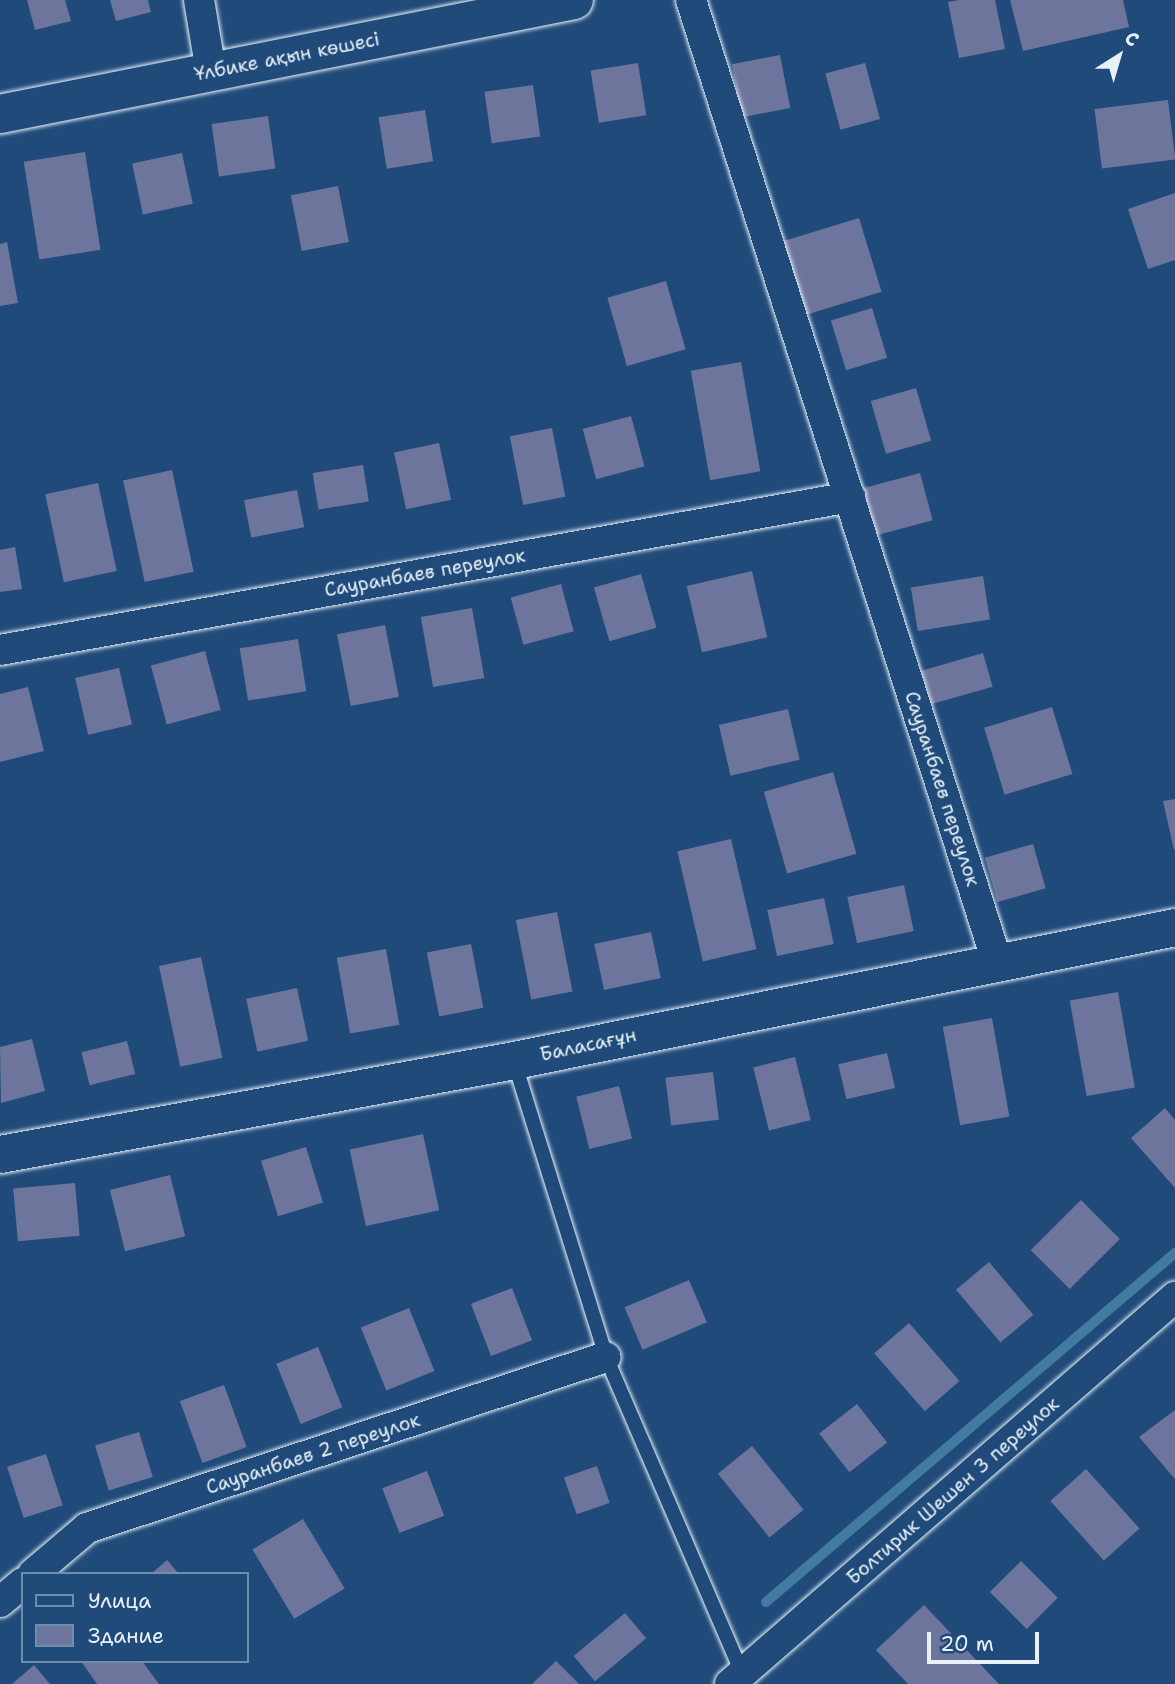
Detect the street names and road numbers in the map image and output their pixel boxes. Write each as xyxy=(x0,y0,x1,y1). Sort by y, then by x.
street label: Ұлбике ақын көшесі xyxy=(193,28,381,86)
street label: Сауранбаев переулок xyxy=(323,544,527,602)
street label: Сауранбаев переулок xyxy=(900,689,984,889)
street label: Баласағұн xyxy=(538,1024,638,1066)
street label: Болтирик Шешен 3 переулок xyxy=(842,1393,1064,1589)
street label: Сауранбаев 2 переулок xyxy=(203,1409,423,1499)

